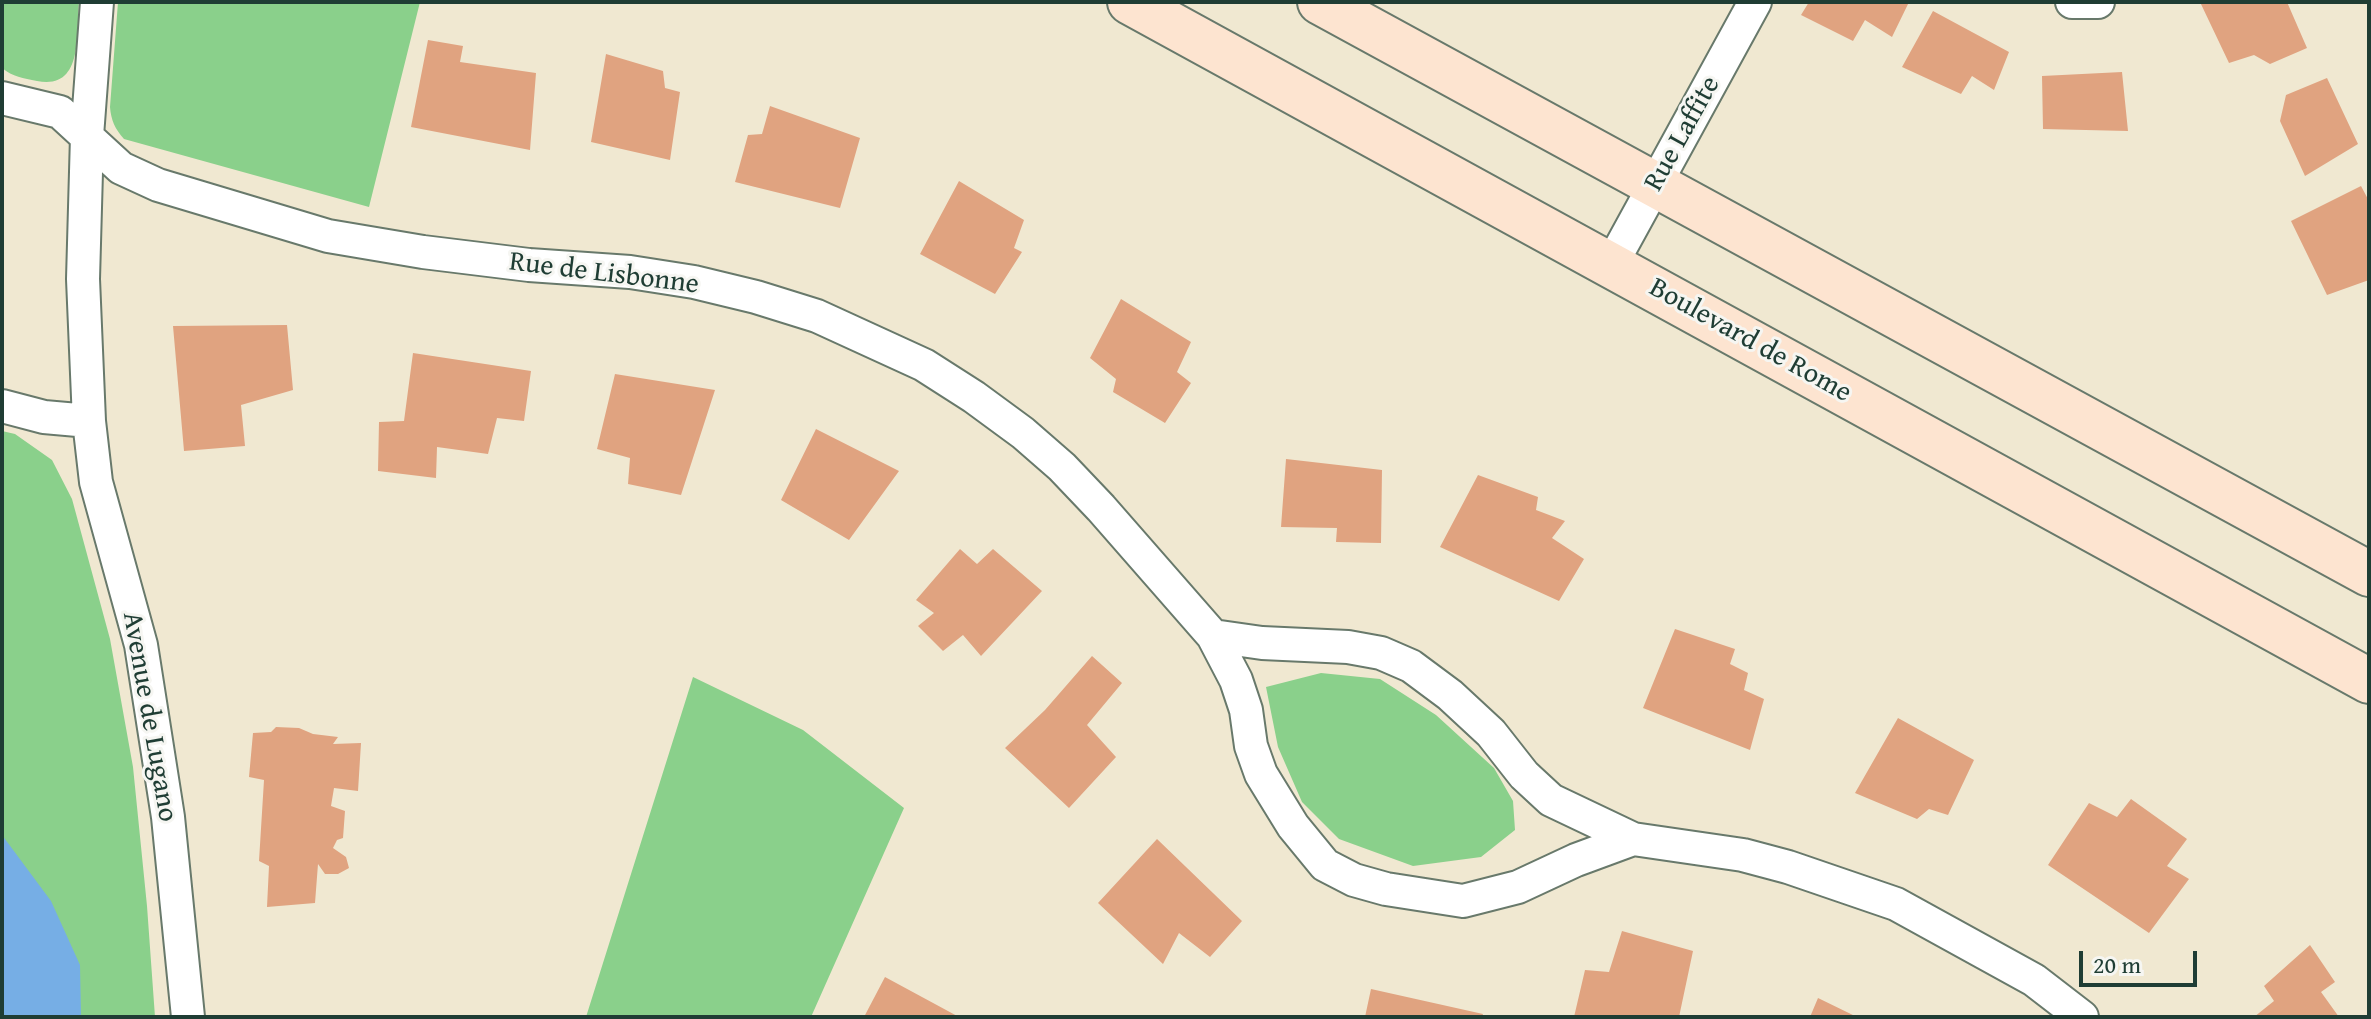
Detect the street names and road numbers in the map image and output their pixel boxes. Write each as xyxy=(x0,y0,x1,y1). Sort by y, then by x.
street label: Rue Laffite xyxy=(1638,71,1728,197)
street label: Rue de Lisbonne xyxy=(507,246,701,302)
street label: Boulevard de Rome xyxy=(1643,272,1857,410)
street label: Avenue de Lugano xyxy=(114,609,184,825)

